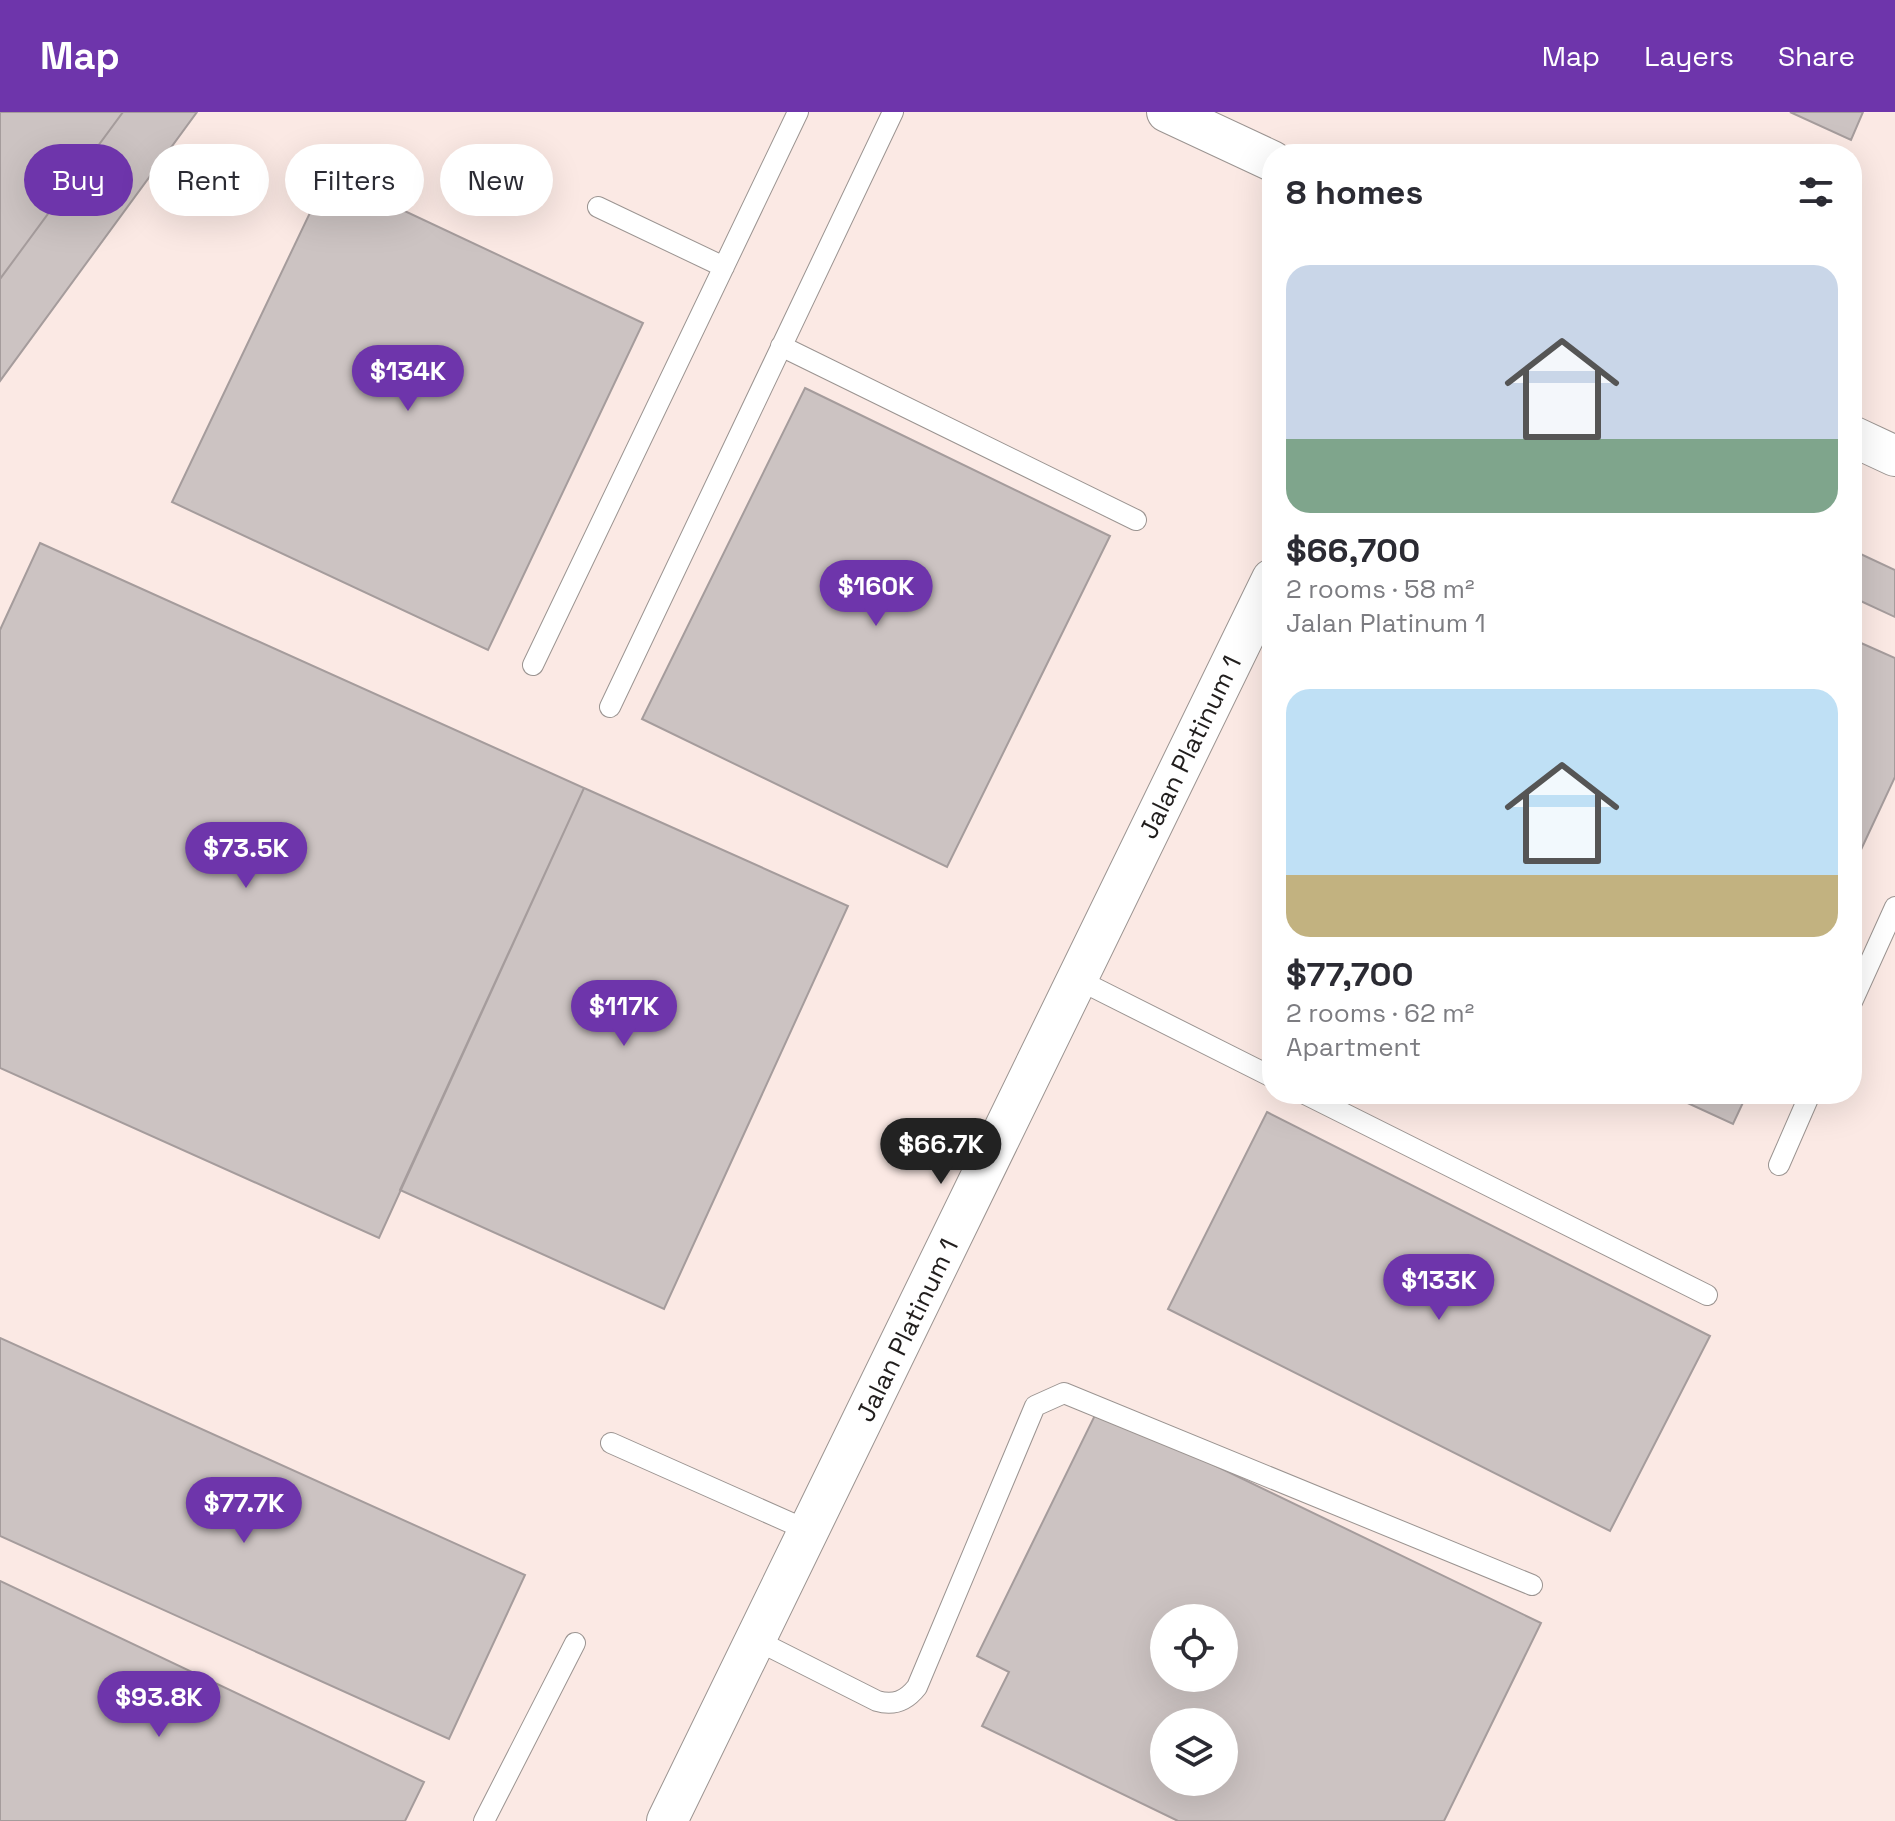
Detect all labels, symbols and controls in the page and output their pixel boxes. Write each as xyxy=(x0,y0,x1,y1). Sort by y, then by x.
text: Map xyxy=(40,32,120,80)
text: Map xyxy=(1542,38,1600,74)
text: Layers xyxy=(1644,38,1734,74)
text: Share xyxy=(1778,38,1855,74)
chip: Buy xyxy=(24,144,133,216)
chip: Rent xyxy=(149,144,269,216)
chip: Filters xyxy=(285,144,424,216)
chip: New xyxy=(440,144,553,216)
icon: filters xyxy=(1794,170,1838,214)
text: 8 homes xyxy=(1286,171,1423,214)
icon: home xyxy=(1490,317,1634,461)
pin: $134K xyxy=(352,345,464,413)
text: $134K xyxy=(370,354,446,388)
text: $66,700 xyxy=(1286,529,1420,572)
pin: $160K xyxy=(820,560,932,628)
text: $160K xyxy=(838,569,914,603)
text: 2 rooms · 58 m² xyxy=(1286,572,1474,606)
text: Jalan Platinum 1 xyxy=(1286,606,1486,640)
street label: Jalan Platinum 1 xyxy=(1131,650,1249,844)
icon: home xyxy=(1490,741,1634,885)
pin: $73.5K xyxy=(181,822,311,890)
text: $73.5K xyxy=(203,831,289,865)
text: $77,700 xyxy=(1286,953,1414,996)
pin: $117K xyxy=(568,980,680,1048)
text: $117K xyxy=(589,989,659,1023)
text: 2 rooms · 62 m² xyxy=(1286,996,1474,1030)
text: Apartment xyxy=(1286,1030,1421,1064)
pin: $66.7K xyxy=(876,1118,1006,1186)
text: $66.7K xyxy=(898,1127,984,1161)
street label: Jalan Platinum 1 xyxy=(848,1233,966,1427)
pin: $133K xyxy=(1383,1254,1495,1322)
text: $133K xyxy=(1401,1263,1477,1297)
pin: $77.7K xyxy=(179,1477,309,1545)
text: $77.7K xyxy=(204,1486,284,1520)
map controls xyxy=(1150,1604,1238,1796)
button: locate xyxy=(1150,1604,1238,1692)
pin: $93.8K xyxy=(94,1671,224,1739)
text: $93.8K xyxy=(115,1680,203,1714)
button: layers xyxy=(1150,1708,1238,1796)

